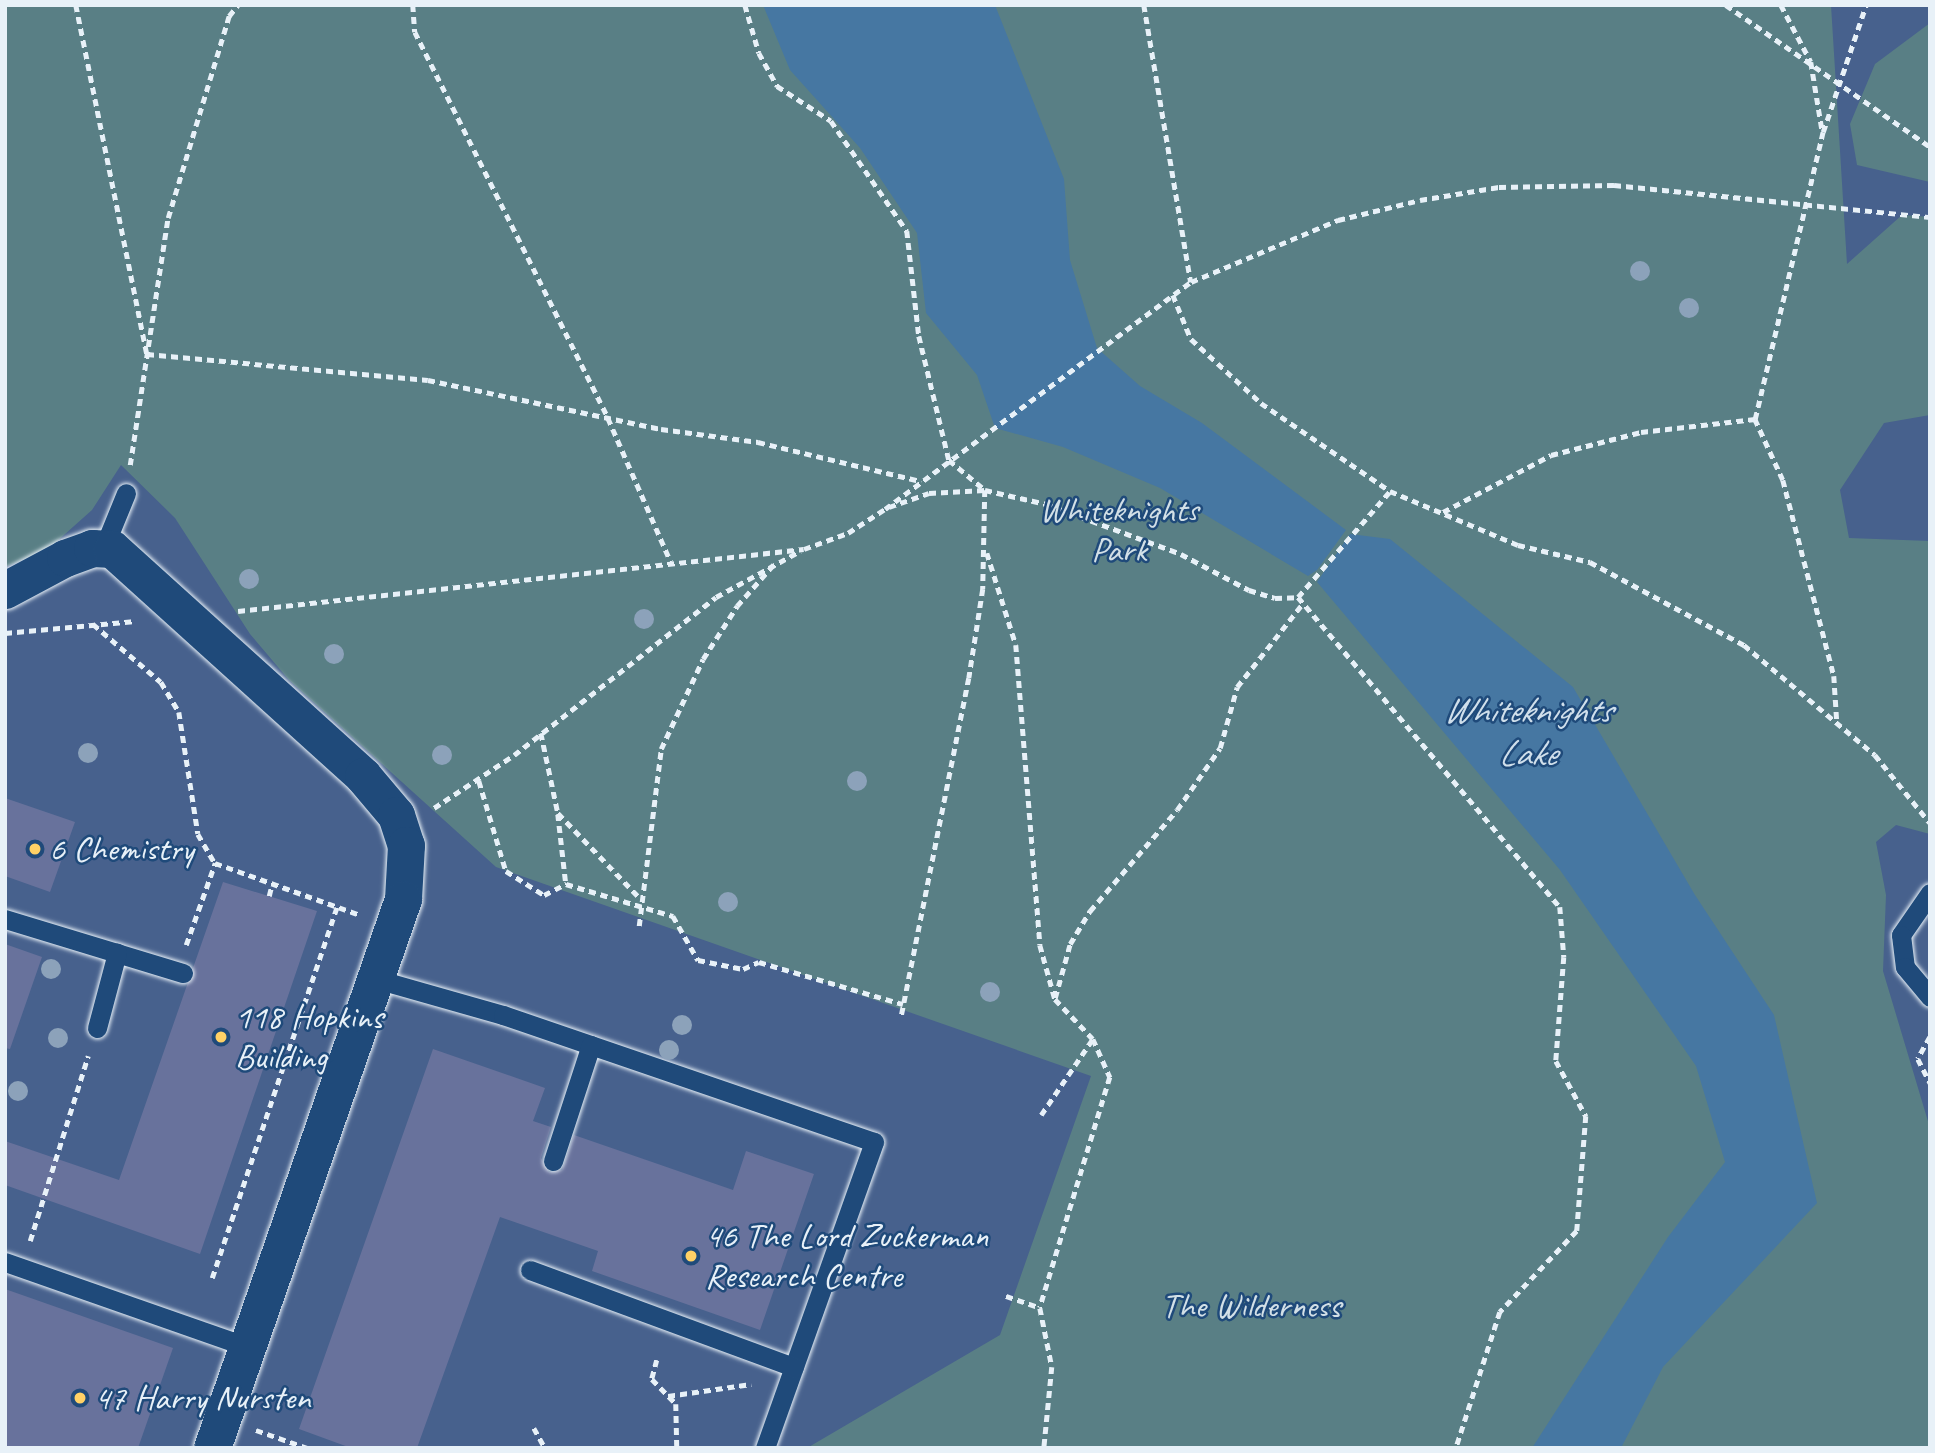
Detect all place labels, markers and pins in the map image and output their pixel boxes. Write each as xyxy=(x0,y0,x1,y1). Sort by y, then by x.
place label: 6 Chemistry xyxy=(49,828,193,870)
marker: 6 Chemistry xyxy=(27,841,43,857)
place label: 118 Hopkins Building xyxy=(235,996,383,1078)
marker: 118 Hopkins Building xyxy=(213,1029,229,1045)
place label: 46 The Lord Zuckerman Research Centre xyxy=(705,1215,989,1297)
marker: 46 The Lord Zuckerman Research Centre xyxy=(683,1248,699,1264)
place label: 47 Harry Nursten xyxy=(94,1377,312,1419)
marker: 47 Harry Nursten xyxy=(72,1390,88,1406)

